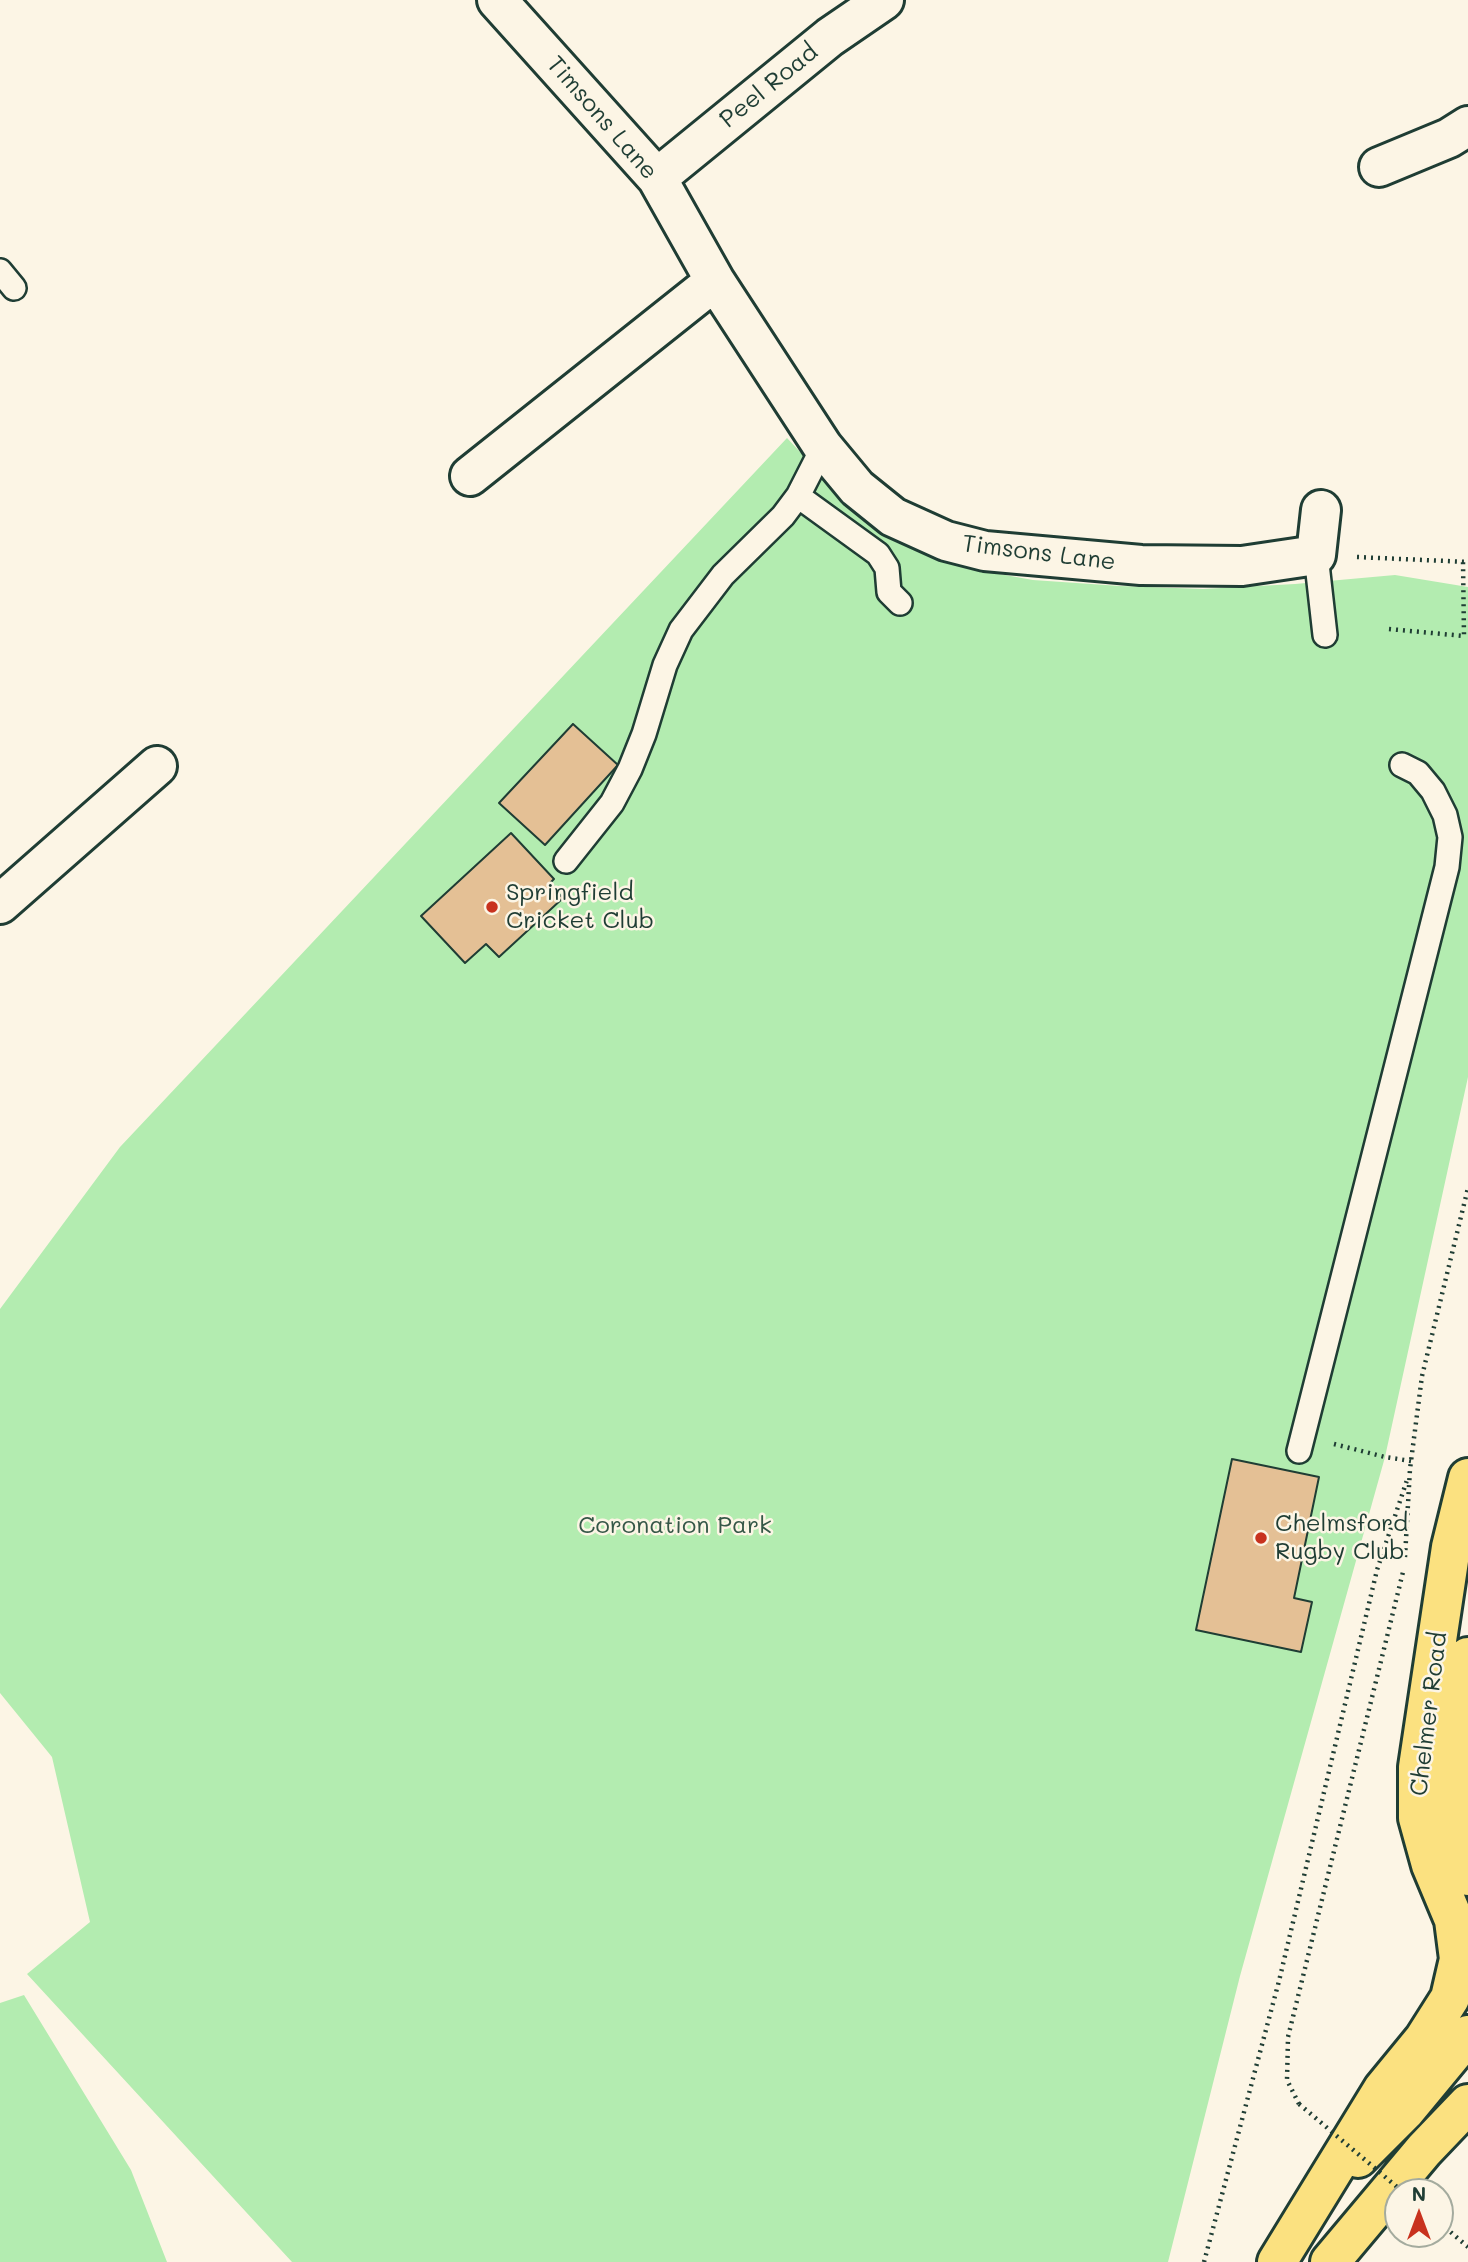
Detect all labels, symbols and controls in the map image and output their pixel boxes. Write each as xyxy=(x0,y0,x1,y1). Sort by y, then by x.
street label: Peel Road xyxy=(714,38,824,134)
street label: Timsons Lane xyxy=(541,50,663,186)
street label: Timsons Lane xyxy=(961,529,1117,577)
place label: Springfield Cricket Club xyxy=(506,879,654,935)
marker: Springfield Cricket Club xyxy=(484,899,500,915)
place label: Chelmsford Rugby Club xyxy=(1275,1510,1408,1566)
park label: Coronation Park xyxy=(578,1512,772,1540)
marker: Chelmsford Rugby Club xyxy=(1253,1530,1269,1546)
street label: Chelmer Road xyxy=(1405,1630,1453,1798)
north arrow xyxy=(1384,2178,1454,2248)
text: N xyxy=(1412,2181,1426,2206)

